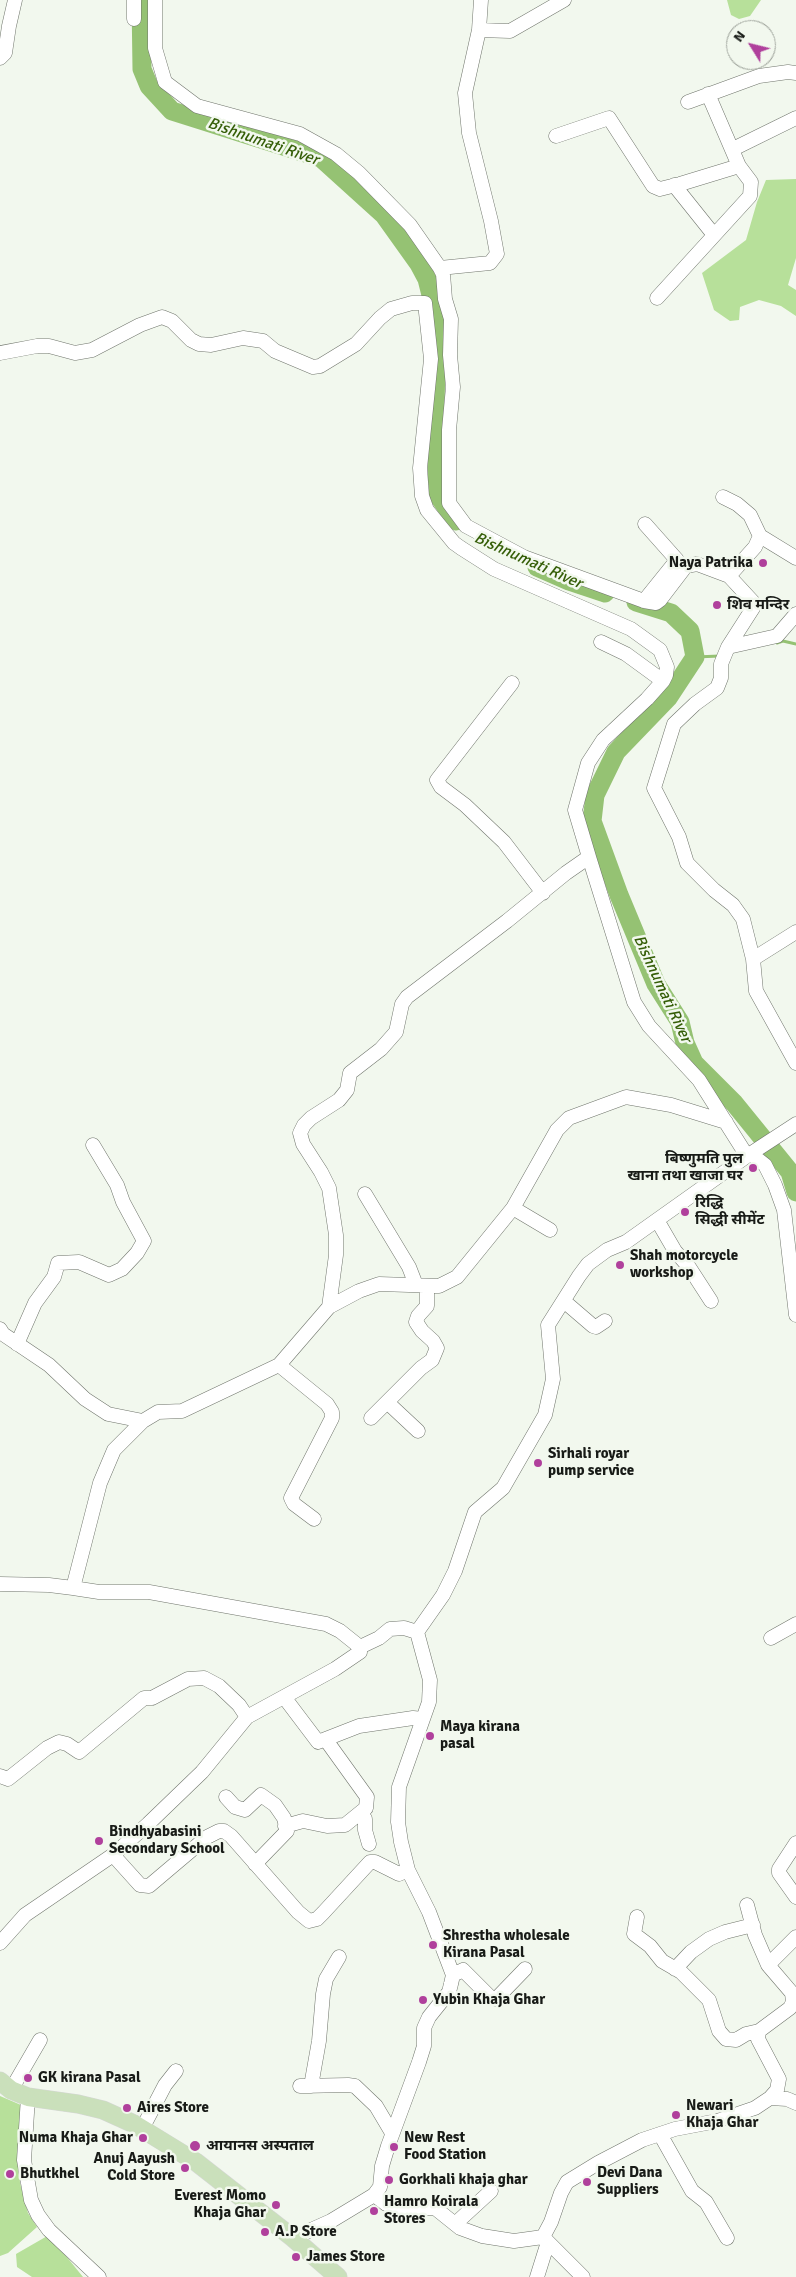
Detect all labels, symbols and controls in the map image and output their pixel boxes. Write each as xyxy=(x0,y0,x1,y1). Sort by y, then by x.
north arrow xyxy=(726,20,776,70)
text: N xyxy=(730,28,749,45)
water label: Bishnumati River xyxy=(205,114,321,170)
water label: Bishnumati River xyxy=(471,529,585,593)
place label: Naya Patrika xyxy=(669,554,753,572)
marker: Naya Patrika xyxy=(757,557,769,569)
place label: शिव मन्दिर xyxy=(727,596,789,614)
marker: शिव मन्दिर xyxy=(711,599,723,611)
water label: Bishnumati River xyxy=(629,932,695,1046)
place label: बिष्णुमति पुल खाना तथा खाजा घर xyxy=(627,1150,743,1185)
marker: बिष्णुमति पुल खाना तथा खाजा घर xyxy=(747,1162,759,1174)
place label: रिद्धि सिद्धी सीमेंट xyxy=(695,1194,764,1229)
marker: रिद्धि सिद्धी सीमेंट xyxy=(679,1206,691,1218)
place label: Shah motorcycle workshop xyxy=(630,1247,738,1282)
marker: Shah motorcycle workshop xyxy=(614,1259,626,1271)
place label: Sirhali royar pump service xyxy=(548,1445,634,1480)
marker: Sirhali royar pump service xyxy=(532,1457,544,1469)
place label: Maya kirana pasal xyxy=(440,1718,520,1753)
marker: Maya kirana pasal xyxy=(424,1730,436,1742)
place label: Bindhyabasini Secondary School xyxy=(109,1823,225,1858)
marker: Bindhyabasini Secondary School xyxy=(93,1835,105,1847)
place label: Shrestha wholesale Kirana Pasal xyxy=(443,1927,570,1962)
marker: Shrestha wholesale Kirana Pasal xyxy=(427,1939,439,1951)
place label: Yubin Khaja Ghar xyxy=(433,1991,545,2009)
marker: Yubin Khaja Ghar xyxy=(417,1994,429,2006)
place label: GK kirana Pasal xyxy=(38,2069,141,2087)
marker: GK kirana Pasal xyxy=(22,2072,34,2084)
place label: Newari Khaja Ghar xyxy=(686,2097,758,2132)
place label: Aires Store xyxy=(137,2099,209,2117)
marker: Aires Store xyxy=(121,2102,133,2114)
marker: Newari Khaja Ghar xyxy=(670,2109,682,2121)
place label: Numa Khaja Ghar xyxy=(19,2129,133,2147)
place label: New Rest Food Station xyxy=(404,2129,486,2164)
marker: Numa Khaja Ghar xyxy=(137,2132,149,2144)
place label: आयानस अस्पताल xyxy=(206,2137,314,2155)
marker: आयानस अस्पताल xyxy=(188,2139,202,2153)
marker: New Rest Food Station xyxy=(388,2141,400,2153)
place label: Anuj Aayush Cold Store xyxy=(94,2150,175,2185)
marker: Anuj Aayush Cold Store xyxy=(179,2162,191,2174)
place label: Devi Dana Suppliers xyxy=(597,2164,662,2199)
place label: Bhutkhel xyxy=(20,2165,79,2183)
marker: Bhutkhel xyxy=(4,2168,16,2180)
place label: Gorkhali khaja ghar xyxy=(399,2171,528,2189)
marker: Gorkhali khaja ghar xyxy=(383,2174,395,2186)
marker: Devi Dana Suppliers xyxy=(581,2176,593,2188)
place label: Everest Momo Khaja Ghar xyxy=(174,2187,266,2222)
place label: Hamro Koirala Stores xyxy=(384,2193,478,2228)
marker: Everest Momo Khaja Ghar xyxy=(270,2199,282,2211)
marker: Hamro Koirala Stores xyxy=(368,2205,380,2217)
place label: A.P Store xyxy=(275,2223,337,2241)
marker: A.P Store xyxy=(259,2226,271,2238)
place label: James Store xyxy=(306,2248,385,2266)
marker: James Store xyxy=(290,2251,302,2263)

